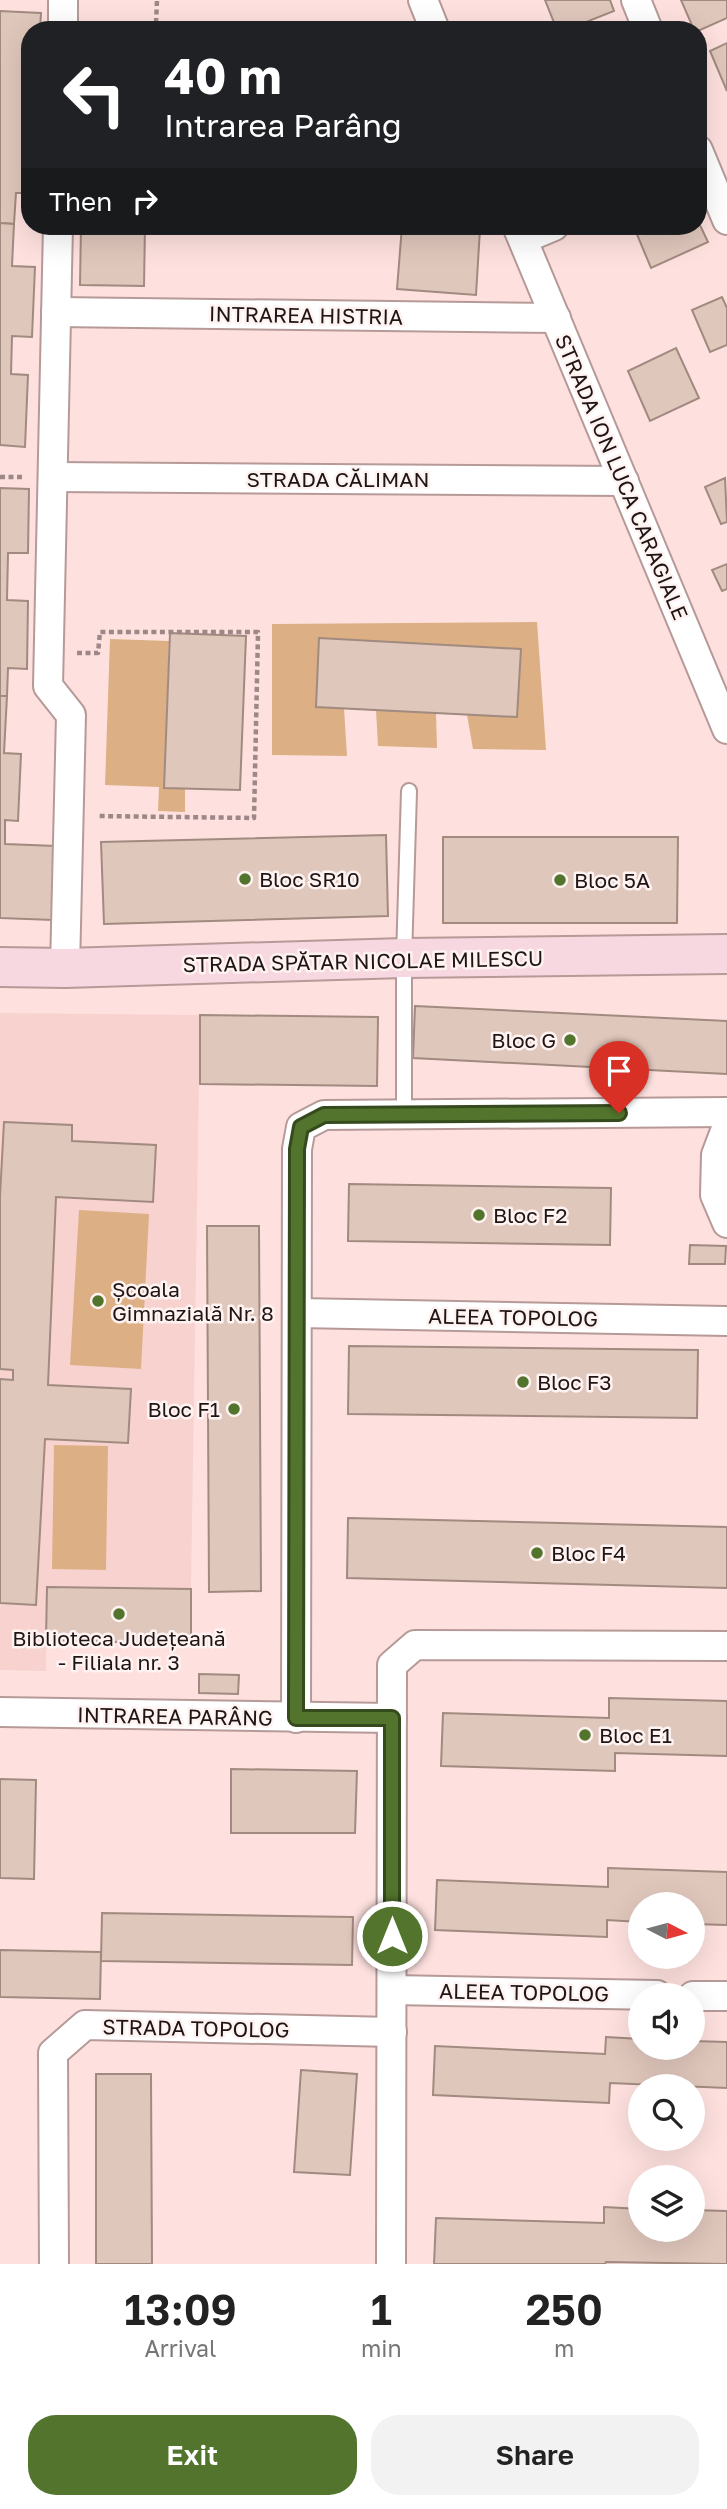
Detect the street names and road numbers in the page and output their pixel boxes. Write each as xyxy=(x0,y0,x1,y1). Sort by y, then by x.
street label: INTRAREA HISTRIA xyxy=(209,300,403,330)
street label: STRADA ION LUCA CARAGIALE xyxy=(550,330,694,624)
street label: STRADA CĂLIMAN xyxy=(247,466,429,492)
street label: STRADA SPĂTAR NICOLAE MILESCU xyxy=(182,945,544,977)
street label: ALEEA TOPOLOG xyxy=(428,1303,598,1331)
street label: INTRAREA PARÂNG xyxy=(77,1701,273,1731)
street label: ALEEA TOPOLOG xyxy=(439,1978,609,2006)
street label: STRADA TOPOLOG xyxy=(102,2013,290,2043)

